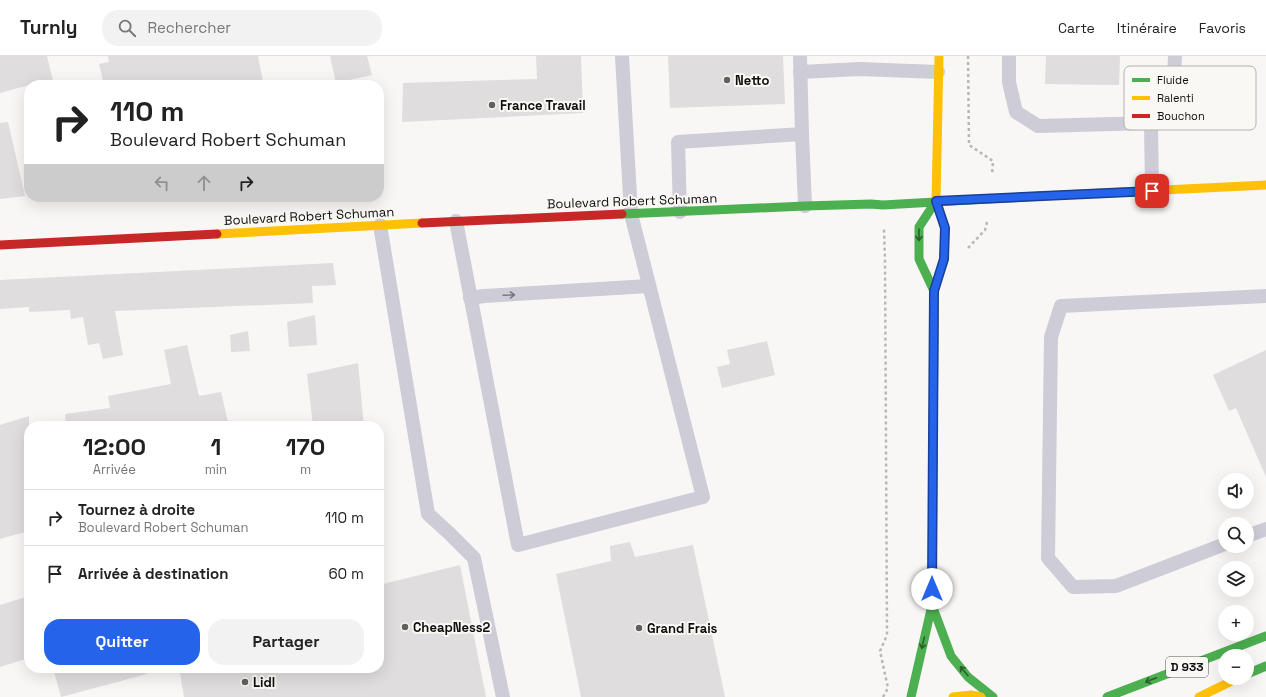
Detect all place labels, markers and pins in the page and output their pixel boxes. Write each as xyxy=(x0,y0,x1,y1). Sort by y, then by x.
place label: Netto xyxy=(735,72,769,89)
marker: Netto xyxy=(722,75,732,85)
place label: France Travail xyxy=(500,97,586,114)
marker: France Travail xyxy=(487,100,497,110)
pin xyxy=(1135,174,1169,208)
place label: CheapNess2 xyxy=(413,619,491,636)
place label: Grand Frais xyxy=(647,620,718,637)
marker: CheapNess2 xyxy=(400,622,410,632)
marker: Grand Frais xyxy=(634,623,644,633)
place label: Lidl xyxy=(253,674,275,691)
marker: Lidl xyxy=(240,677,250,687)

